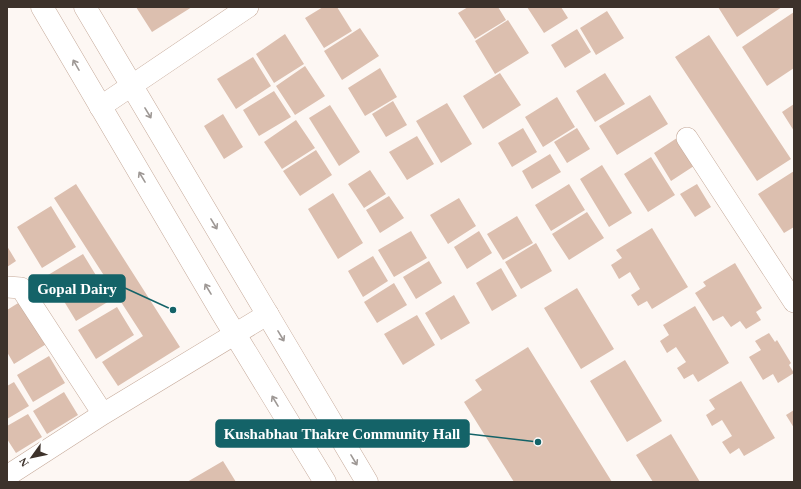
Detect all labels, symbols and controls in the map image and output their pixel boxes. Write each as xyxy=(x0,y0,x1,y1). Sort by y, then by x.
one-way arrow xyxy=(72,60,80,72)
one-way arrow xyxy=(144,107,152,119)
one-way arrow xyxy=(138,172,146,184)
one-way arrow xyxy=(211,218,219,230)
callout: Gopal Dairy xyxy=(29,275,125,302)
text: Gopal Dairy xyxy=(37,281,117,297)
one-way arrow xyxy=(204,283,212,295)
one-way arrow xyxy=(277,330,285,342)
one-way arrow xyxy=(271,395,279,407)
callout: Kushabhau Thakre Community Hall xyxy=(216,420,469,447)
text: Kushabhau Thakre Community Hall xyxy=(224,426,460,442)
north arrow xyxy=(12,437,52,477)
one-way arrow xyxy=(351,454,359,466)
text: N xyxy=(16,456,31,469)

